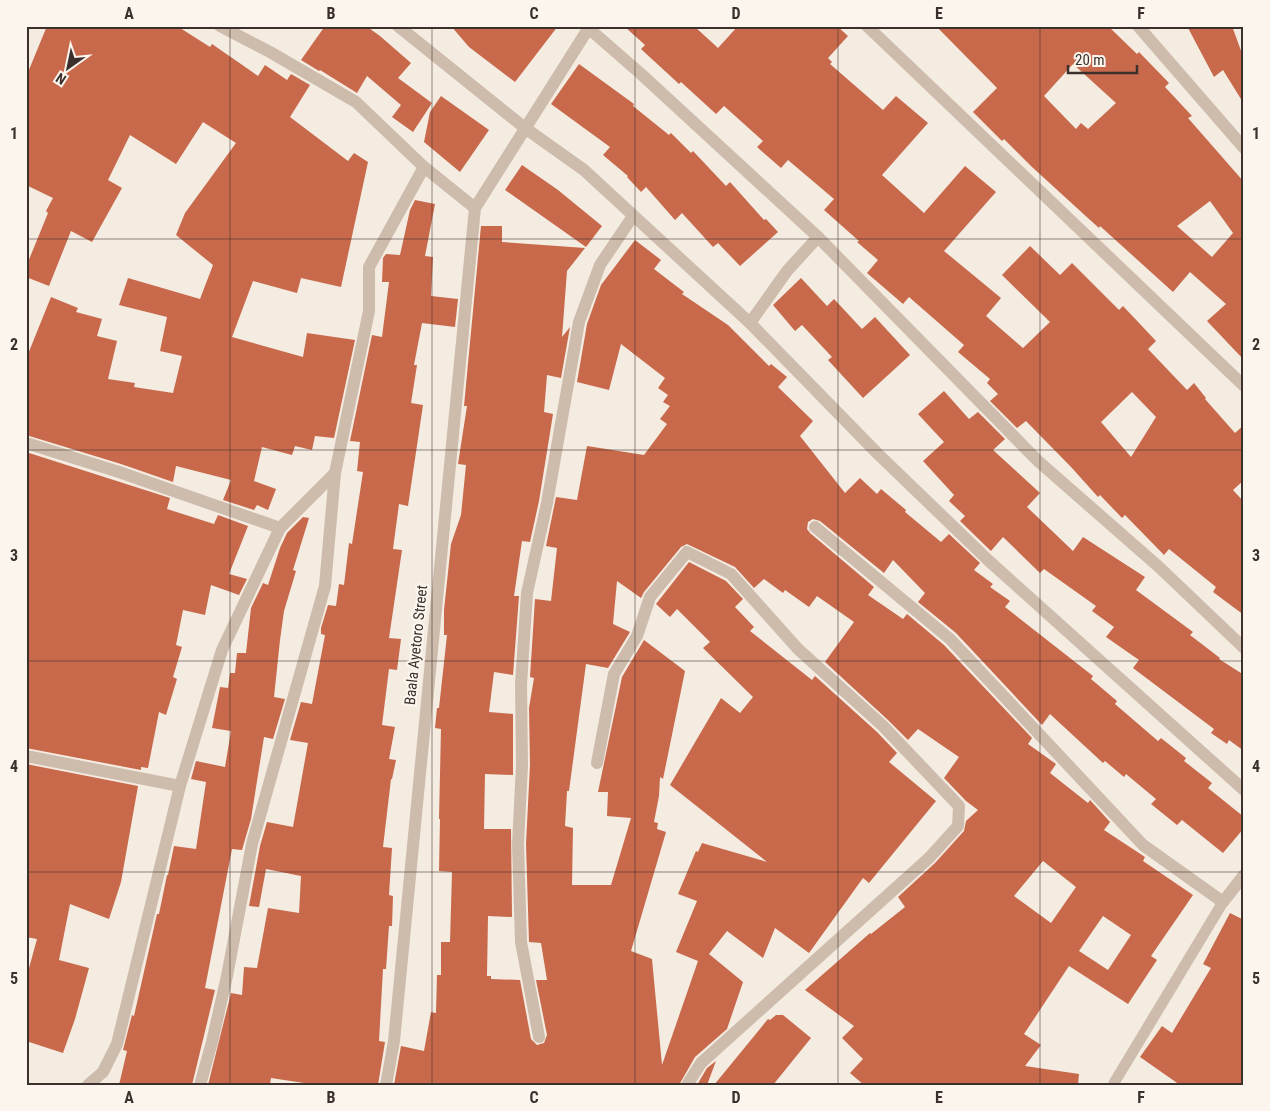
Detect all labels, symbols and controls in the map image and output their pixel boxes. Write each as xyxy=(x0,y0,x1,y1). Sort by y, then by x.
text: A xyxy=(124,4,134,23)
text: B xyxy=(327,4,336,23)
text: C xyxy=(529,4,539,23)
text: D xyxy=(731,4,741,23)
text: E xyxy=(935,4,943,23)
text: F xyxy=(1137,4,1145,23)
north arrow xyxy=(42,42,92,92)
scale bar xyxy=(1068,42,1136,74)
text: 20 m xyxy=(1075,51,1105,69)
text: N xyxy=(53,70,69,88)
text: 1 xyxy=(10,124,18,143)
text: 1 xyxy=(1252,124,1260,143)
text: 2 xyxy=(10,335,18,354)
text: 2 xyxy=(1252,335,1260,354)
text: 3 xyxy=(10,546,18,565)
text: 3 xyxy=(1252,546,1260,565)
street label: Baala Ayetoro Street xyxy=(401,584,431,706)
text: 4 xyxy=(10,757,18,776)
text: 4 xyxy=(1252,757,1260,776)
text: 5 xyxy=(10,969,18,988)
text: 5 xyxy=(1252,969,1260,988)
text: A xyxy=(124,1088,134,1107)
text: B xyxy=(327,1088,336,1107)
text: C xyxy=(529,1088,539,1107)
text: D xyxy=(731,1088,741,1107)
text: E xyxy=(935,1088,943,1107)
text: F xyxy=(1137,1088,1145,1107)

